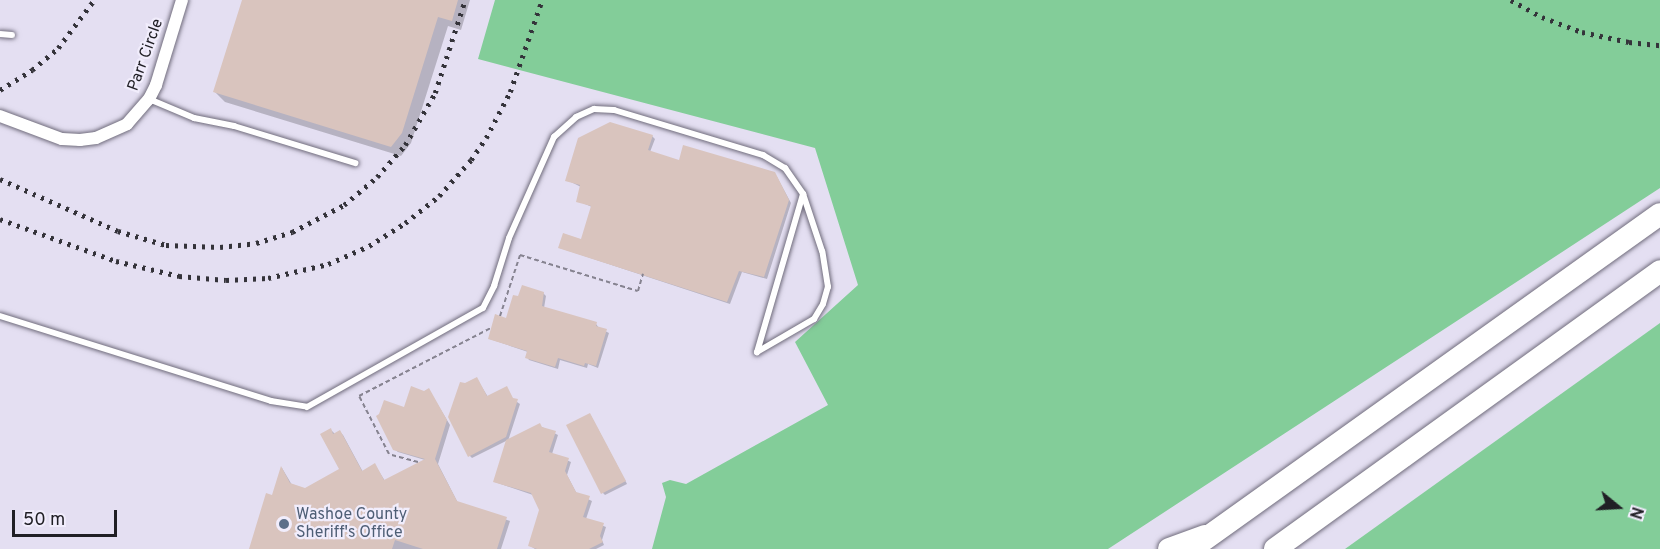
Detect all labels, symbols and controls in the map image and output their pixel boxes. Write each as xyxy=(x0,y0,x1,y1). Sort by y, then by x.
street label: Parr Circle xyxy=(124,16,168,94)
north arrow xyxy=(1588,477,1648,537)
scale bar xyxy=(15,498,120,536)
text: N xyxy=(1624,504,1646,521)
place label: Washoe County Sheriff's Office xyxy=(296,505,407,543)
text: 50 m xyxy=(23,509,65,532)
marker: Washoe County Sheriff's Office xyxy=(277,517,291,531)

